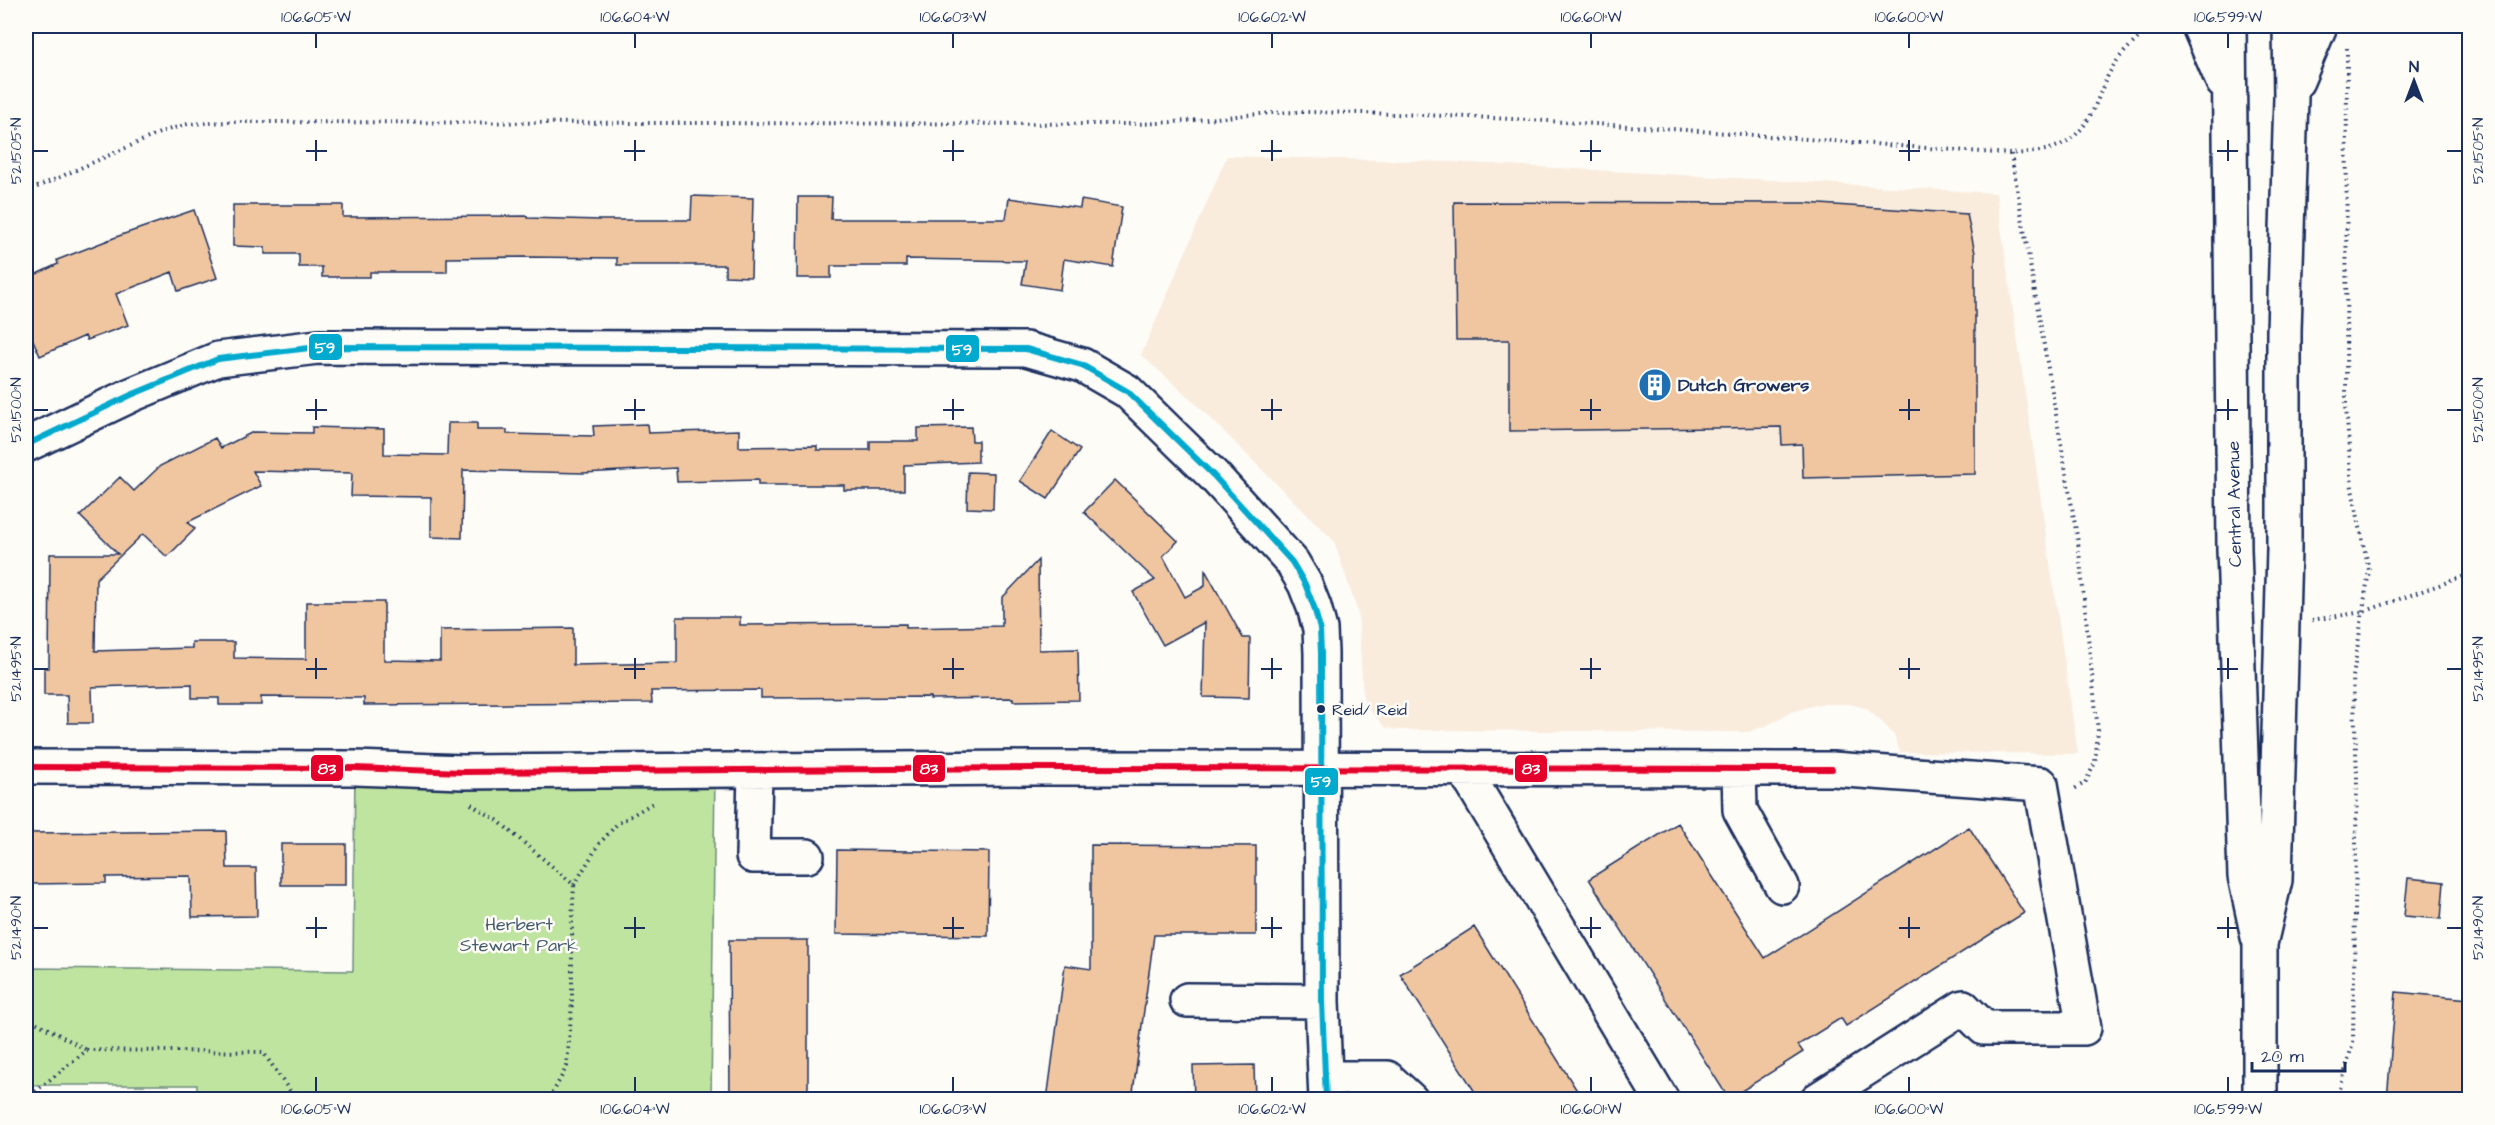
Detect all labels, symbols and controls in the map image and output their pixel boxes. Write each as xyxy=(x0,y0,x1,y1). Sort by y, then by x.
text: 106.605°W xyxy=(281,7,351,28)
text: 106.604°W xyxy=(600,7,670,28)
text: 106.603°W xyxy=(920,7,986,28)
text: 106.602°W xyxy=(1238,7,1306,28)
text: 106.601°W xyxy=(1560,7,1622,28)
text: 106.600°W xyxy=(1875,7,1943,28)
text: 106.599°W xyxy=(2194,7,2262,28)
north arrow xyxy=(2384,51,2444,111)
text: N xyxy=(2409,56,2419,78)
text: 52.1505°N xyxy=(6,118,27,184)
text: 52.1505°N xyxy=(2468,118,2489,184)
line badge: 59 xyxy=(308,333,343,361)
line badge: 59 xyxy=(945,334,980,363)
text: 59 xyxy=(315,337,335,359)
text: 59 xyxy=(952,339,972,361)
building icon: Dutch Growers xyxy=(1637,367,1673,403)
place label: Dutch Growers xyxy=(1678,373,1809,398)
text: 52.1500°N xyxy=(6,377,27,443)
text: 52.1500°N xyxy=(2468,377,2489,443)
street label: Central Avenue xyxy=(2221,440,2248,567)
text: 52.1495°N xyxy=(6,636,27,702)
text: 52.1495°N xyxy=(2468,636,2489,702)
place label: Reid/ Reid xyxy=(1332,699,1407,721)
marker: Reid/ Reid xyxy=(1315,703,1327,715)
line badge: 83 xyxy=(310,754,344,782)
line badge: 83 xyxy=(912,754,946,783)
line badge: 83 xyxy=(1514,754,1548,783)
text: 83 xyxy=(318,758,337,780)
text: 83 xyxy=(920,758,939,780)
text: 83 xyxy=(1522,758,1541,780)
line badge: 59 xyxy=(1304,767,1339,796)
text: 59 xyxy=(1311,771,1331,793)
text: 52.1490°N xyxy=(6,896,27,960)
text: 52.1490°N xyxy=(2468,896,2489,960)
park label: Herbert Stewart Park xyxy=(460,912,578,958)
scale bar xyxy=(2252,1035,2345,1073)
text: 20 m xyxy=(2261,1044,2304,1069)
text: 106.605°W xyxy=(281,1099,351,1120)
text: 106.604°W xyxy=(600,1099,670,1120)
text: 106.603°W xyxy=(920,1099,986,1120)
text: 106.602°W xyxy=(1238,1099,1306,1120)
text: 106.601°W xyxy=(1560,1099,1622,1120)
text: 106.600°W xyxy=(1875,1099,1943,1120)
text: 106.599°W xyxy=(2194,1099,2262,1120)

